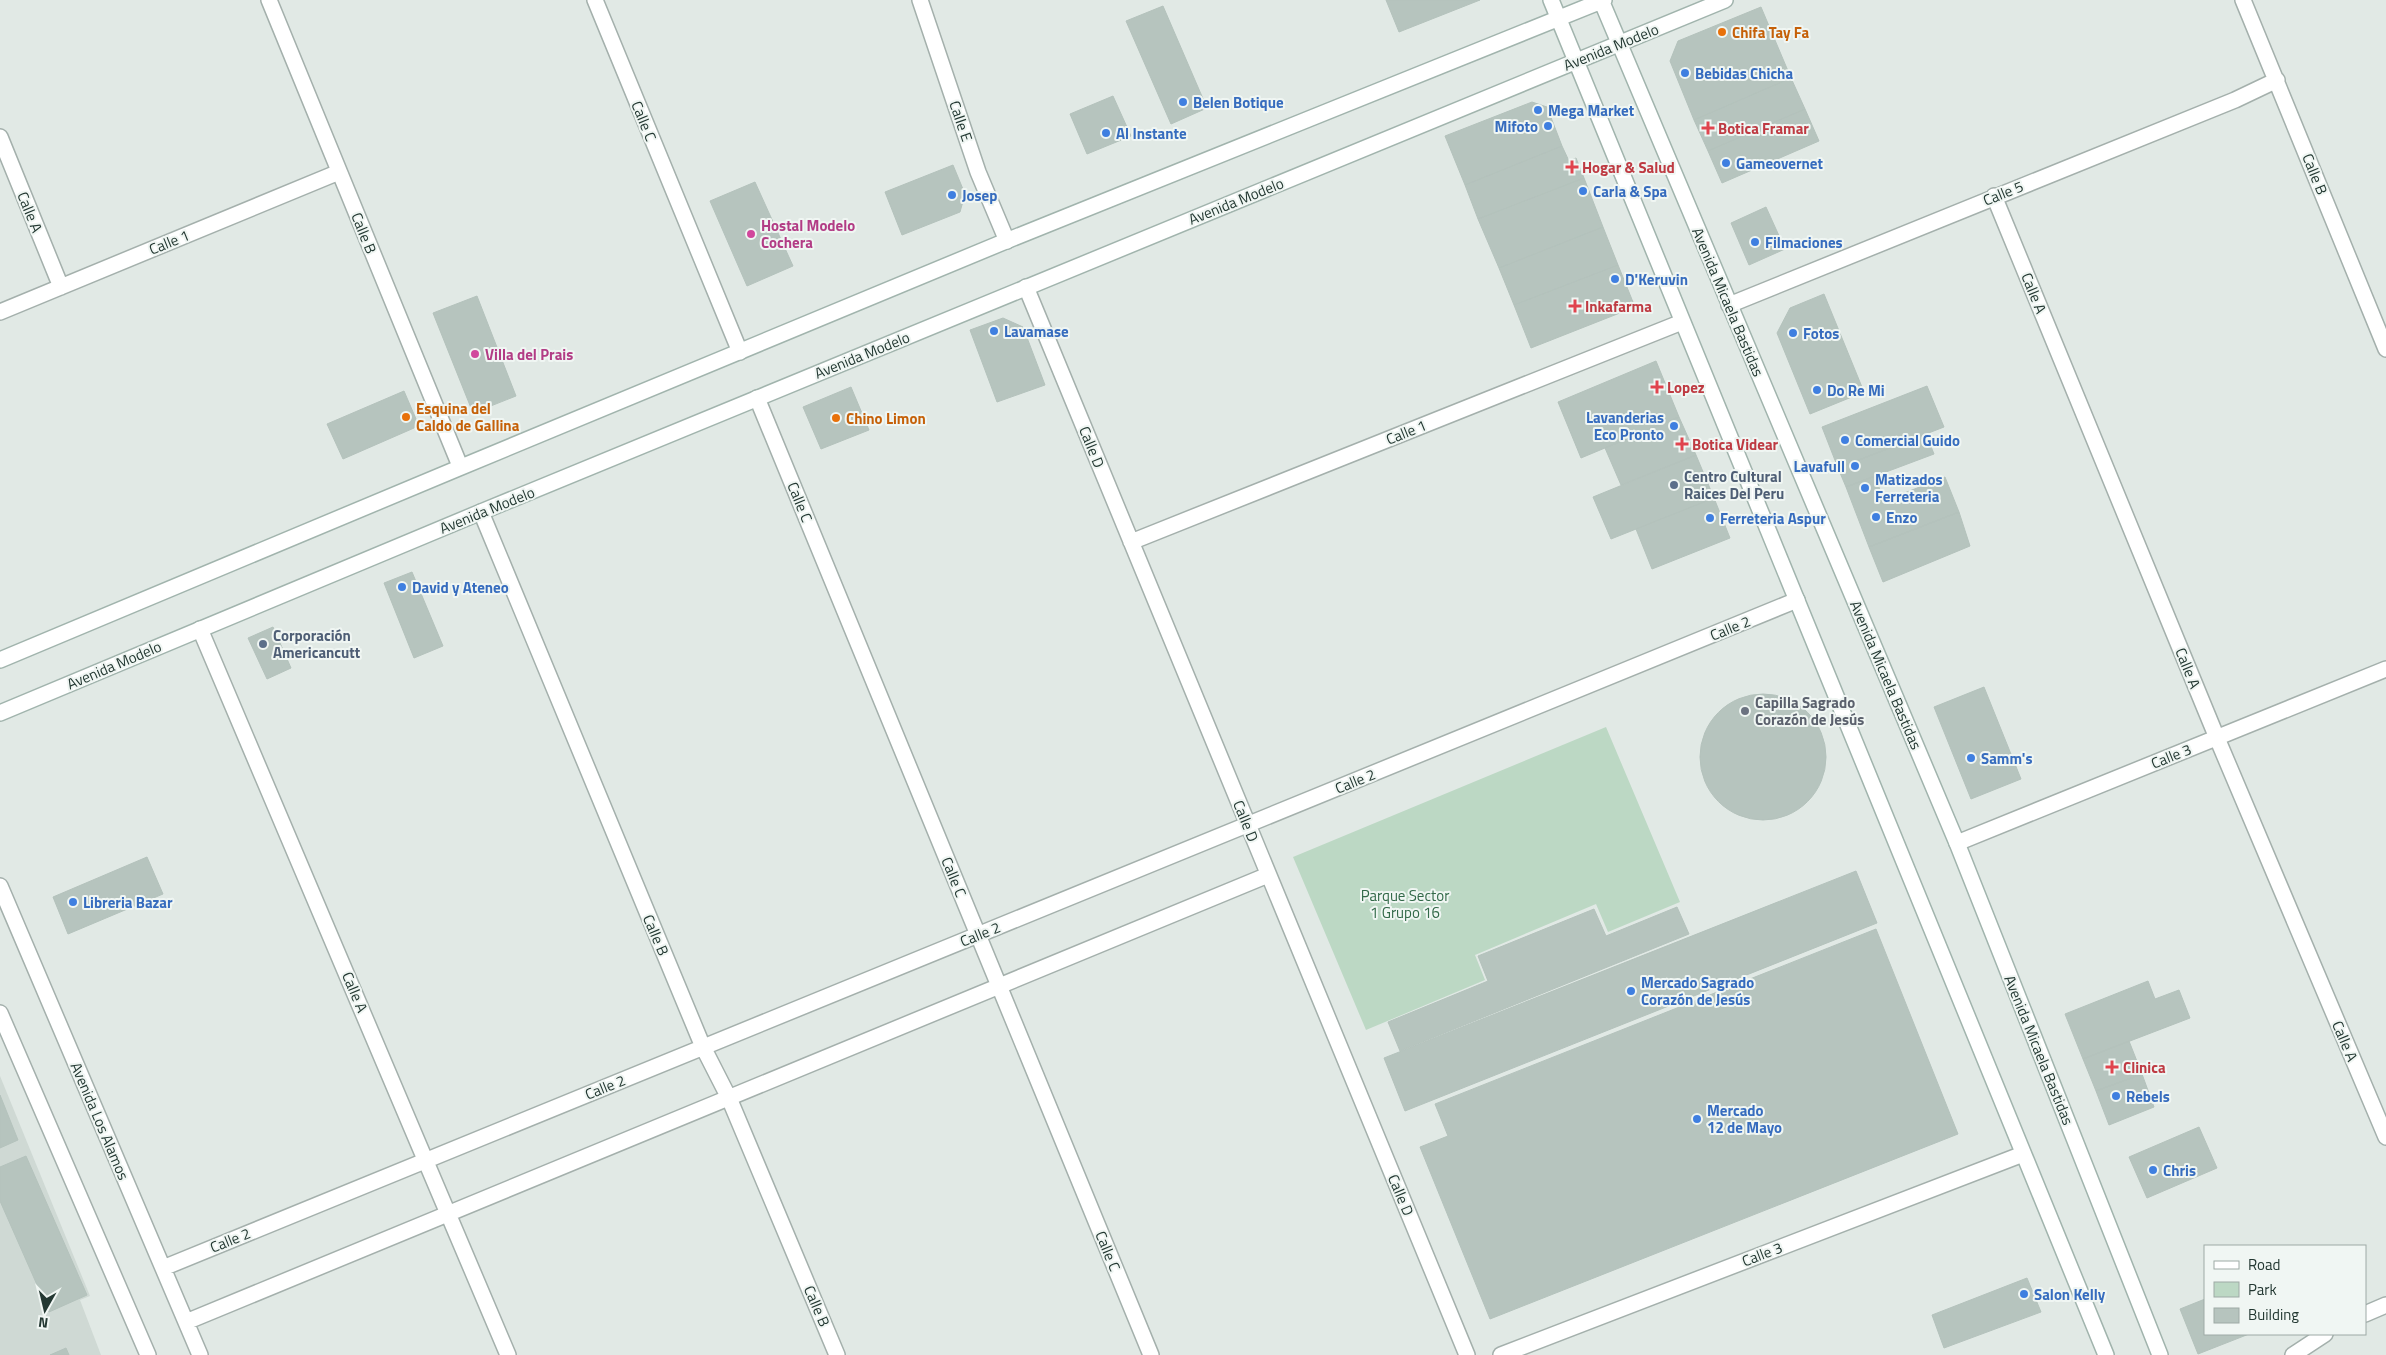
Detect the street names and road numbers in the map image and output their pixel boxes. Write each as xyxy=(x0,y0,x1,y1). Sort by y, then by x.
street label: Avenida Modelo xyxy=(1560,17,1662,77)
street label: Calle C xyxy=(626,97,662,145)
street label: Calle E xyxy=(943,98,979,144)
street label: Calle B xyxy=(2296,150,2334,198)
street label: Avenida Modelo xyxy=(1185,171,1287,231)
street label: Calle 5 xyxy=(1979,174,2027,212)
street label: Calle A xyxy=(11,188,49,236)
street label: Calle B xyxy=(345,209,383,257)
street label: Calle 1 xyxy=(145,223,193,261)
street label: Avenida Micaela Bastidas xyxy=(1686,224,1770,380)
street label: Calle A xyxy=(2015,269,2053,317)
street label: Avenida Modelo xyxy=(811,325,913,385)
street label: Calle 1 xyxy=(1382,413,1430,451)
street label: Calle D xyxy=(1073,423,1111,471)
street label: Calle C xyxy=(782,478,818,526)
street label: Avenida Modelo xyxy=(436,480,538,540)
street label: Avenida Micaela Bastidas xyxy=(1844,597,1928,753)
street label: Calle 2 xyxy=(1706,609,1754,647)
street label: Avenida Modelo xyxy=(63,635,165,695)
street label: Calle A xyxy=(2169,644,2207,692)
street label: Calle 3 xyxy=(2147,737,2195,775)
street label: Calle 2 xyxy=(1331,762,1379,800)
street label: Calle D xyxy=(1227,797,1265,845)
street label: Calle C xyxy=(936,853,972,901)
street label: Calle B xyxy=(637,911,675,959)
street label: Calle 2 xyxy=(956,915,1004,953)
street label: Calle A xyxy=(336,968,374,1016)
street label: Avenida Micaela Bastidas xyxy=(1998,972,2080,1128)
street label: Calle A xyxy=(2326,1017,2364,1065)
street label: Avenida Los Alamos xyxy=(65,1058,135,1184)
street label: Calle 2 xyxy=(581,1068,629,1106)
street label: Calle D xyxy=(1382,1171,1420,1219)
street label: Calle 2 xyxy=(206,1221,254,1259)
street label: Calle C xyxy=(1090,1227,1126,1275)
street label: Calle 3 xyxy=(1738,1236,1786,1272)
street label: Calle B xyxy=(798,1282,836,1330)

